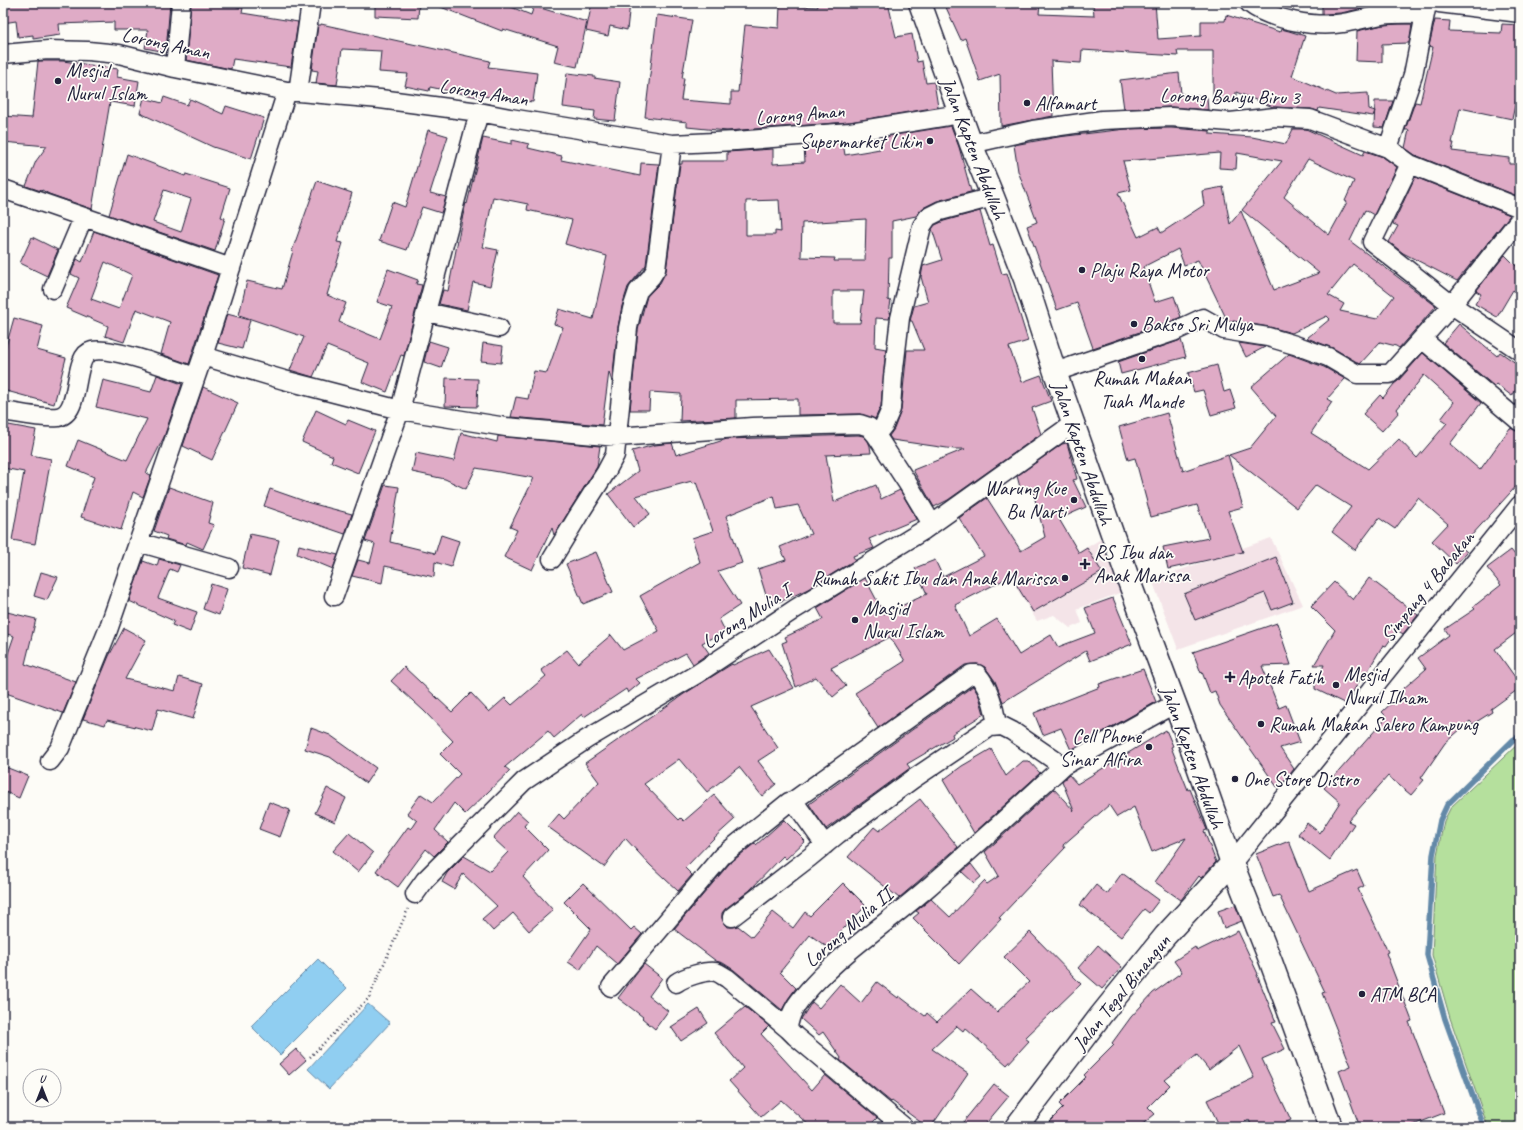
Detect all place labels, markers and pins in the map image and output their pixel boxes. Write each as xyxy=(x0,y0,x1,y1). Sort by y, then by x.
place label: Mesjid Nurul Islam xyxy=(66,58,149,106)
marker: Mesjid Nurul Islam xyxy=(53,76,63,86)
place label: Alfamart xyxy=(1035,91,1098,116)
marker: Alfamart xyxy=(1022,98,1032,108)
place label: Supermarket Likin xyxy=(800,129,923,154)
marker: Supermarket Likin xyxy=(925,136,935,146)
place label: Plaju Raya Motor xyxy=(1090,258,1211,283)
marker: Plaju Raya Motor xyxy=(1077,265,1087,275)
place label: Bakso Sri Mulya xyxy=(1142,312,1255,337)
marker: Bakso Sri Mulya xyxy=(1129,319,1139,329)
marker: Rumah Makan Tuah Mande xyxy=(1137,354,1147,364)
place label: Rumah Makan Tuah Mande xyxy=(1093,366,1192,414)
place label: Warung Kue Bu Narti xyxy=(985,476,1068,524)
marker: Warung Kue Bu Narti xyxy=(1069,495,1079,505)
place label: RS Ibu dan Anak Marissa xyxy=(1094,540,1191,588)
marker: RS Ibu dan Anak Marissa xyxy=(1079,558,1091,570)
place label: Rumah Sakit Ibu dan Anak Marissa xyxy=(811,566,1058,591)
marker: Rumah Sakit Ibu dan Anak Marissa xyxy=(1060,573,1070,583)
place label: Masjid Nurul Islam xyxy=(863,596,946,644)
marker: Masjid Nurul Islam xyxy=(850,615,860,625)
place label: Mesjid Nurul Ilham xyxy=(1344,662,1429,710)
place label: Apotek Fatih xyxy=(1238,665,1325,690)
marker: Apotek Fatih xyxy=(1225,672,1235,682)
marker: Mesjid Nurul Ilham xyxy=(1331,680,1341,690)
place label: Rumah Makan Salero Kampung xyxy=(1269,712,1479,737)
marker: Rumah Makan Salero Kampung xyxy=(1256,719,1266,729)
place label: Cell Phone Sinar Alfira xyxy=(1060,724,1142,772)
marker: Cell Phone Sinar Alfira xyxy=(1144,742,1154,752)
place label: One Store Distro xyxy=(1243,767,1360,792)
marker: One Store Distro xyxy=(1230,774,1240,784)
place label: ATM BCA xyxy=(1370,982,1437,1007)
marker: ATM BCA xyxy=(1357,989,1367,999)

